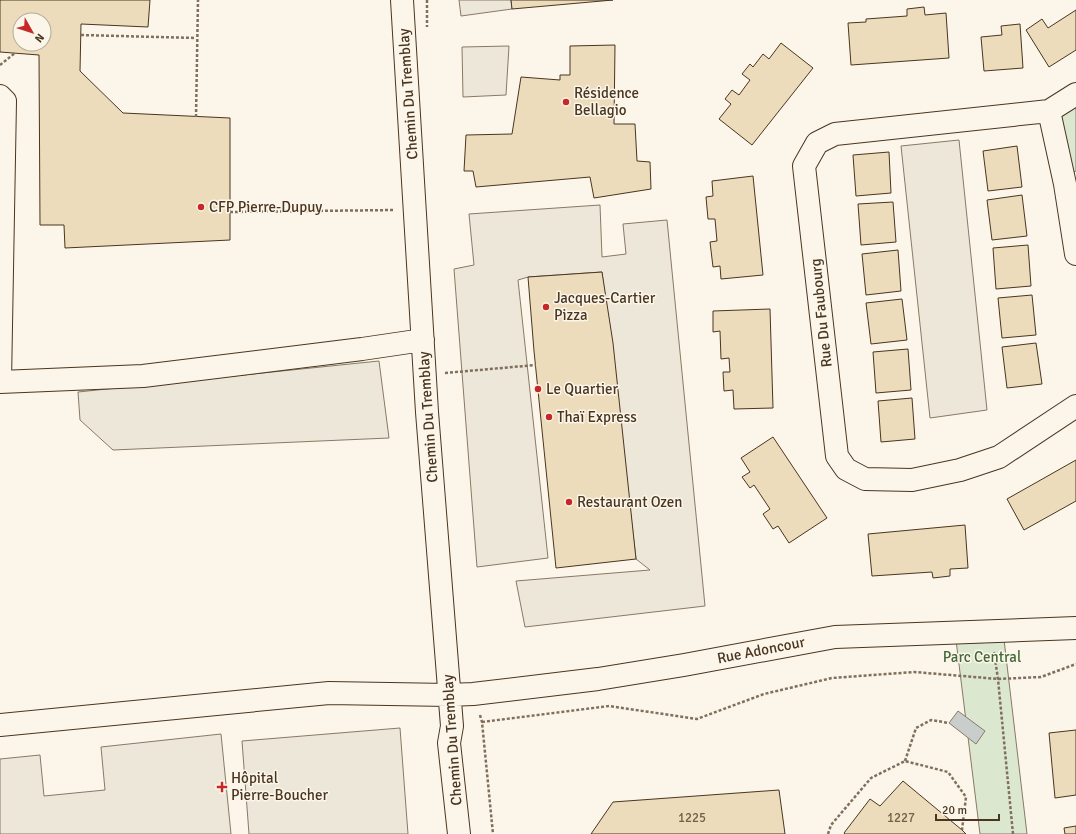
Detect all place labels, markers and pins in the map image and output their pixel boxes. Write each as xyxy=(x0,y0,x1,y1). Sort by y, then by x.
place label: Résidence Bellagio xyxy=(574,84,639,119)
marker: Résidence Bellagio xyxy=(561,97,571,107)
place label: CFP Pierre-Dupuy xyxy=(209,198,322,216)
marker: CFP Pierre-Dupuy xyxy=(196,202,206,212)
place label: Jacques-Cartier Pizza xyxy=(554,289,656,324)
marker: Jacques-Cartier Pizza xyxy=(541,302,551,312)
place label: Le Quartier xyxy=(546,380,619,398)
marker: Le Quartier xyxy=(533,384,543,394)
place label: Thaï Express xyxy=(557,408,637,426)
marker: Thaï Express xyxy=(544,412,554,422)
place label: Restaurant Ozen xyxy=(577,493,683,511)
marker: Restaurant Ozen xyxy=(564,497,574,507)
place label: Hôpital Pierre-Boucher xyxy=(231,769,328,804)
marker: Hôpital Pierre-Boucher xyxy=(216,781,228,793)

